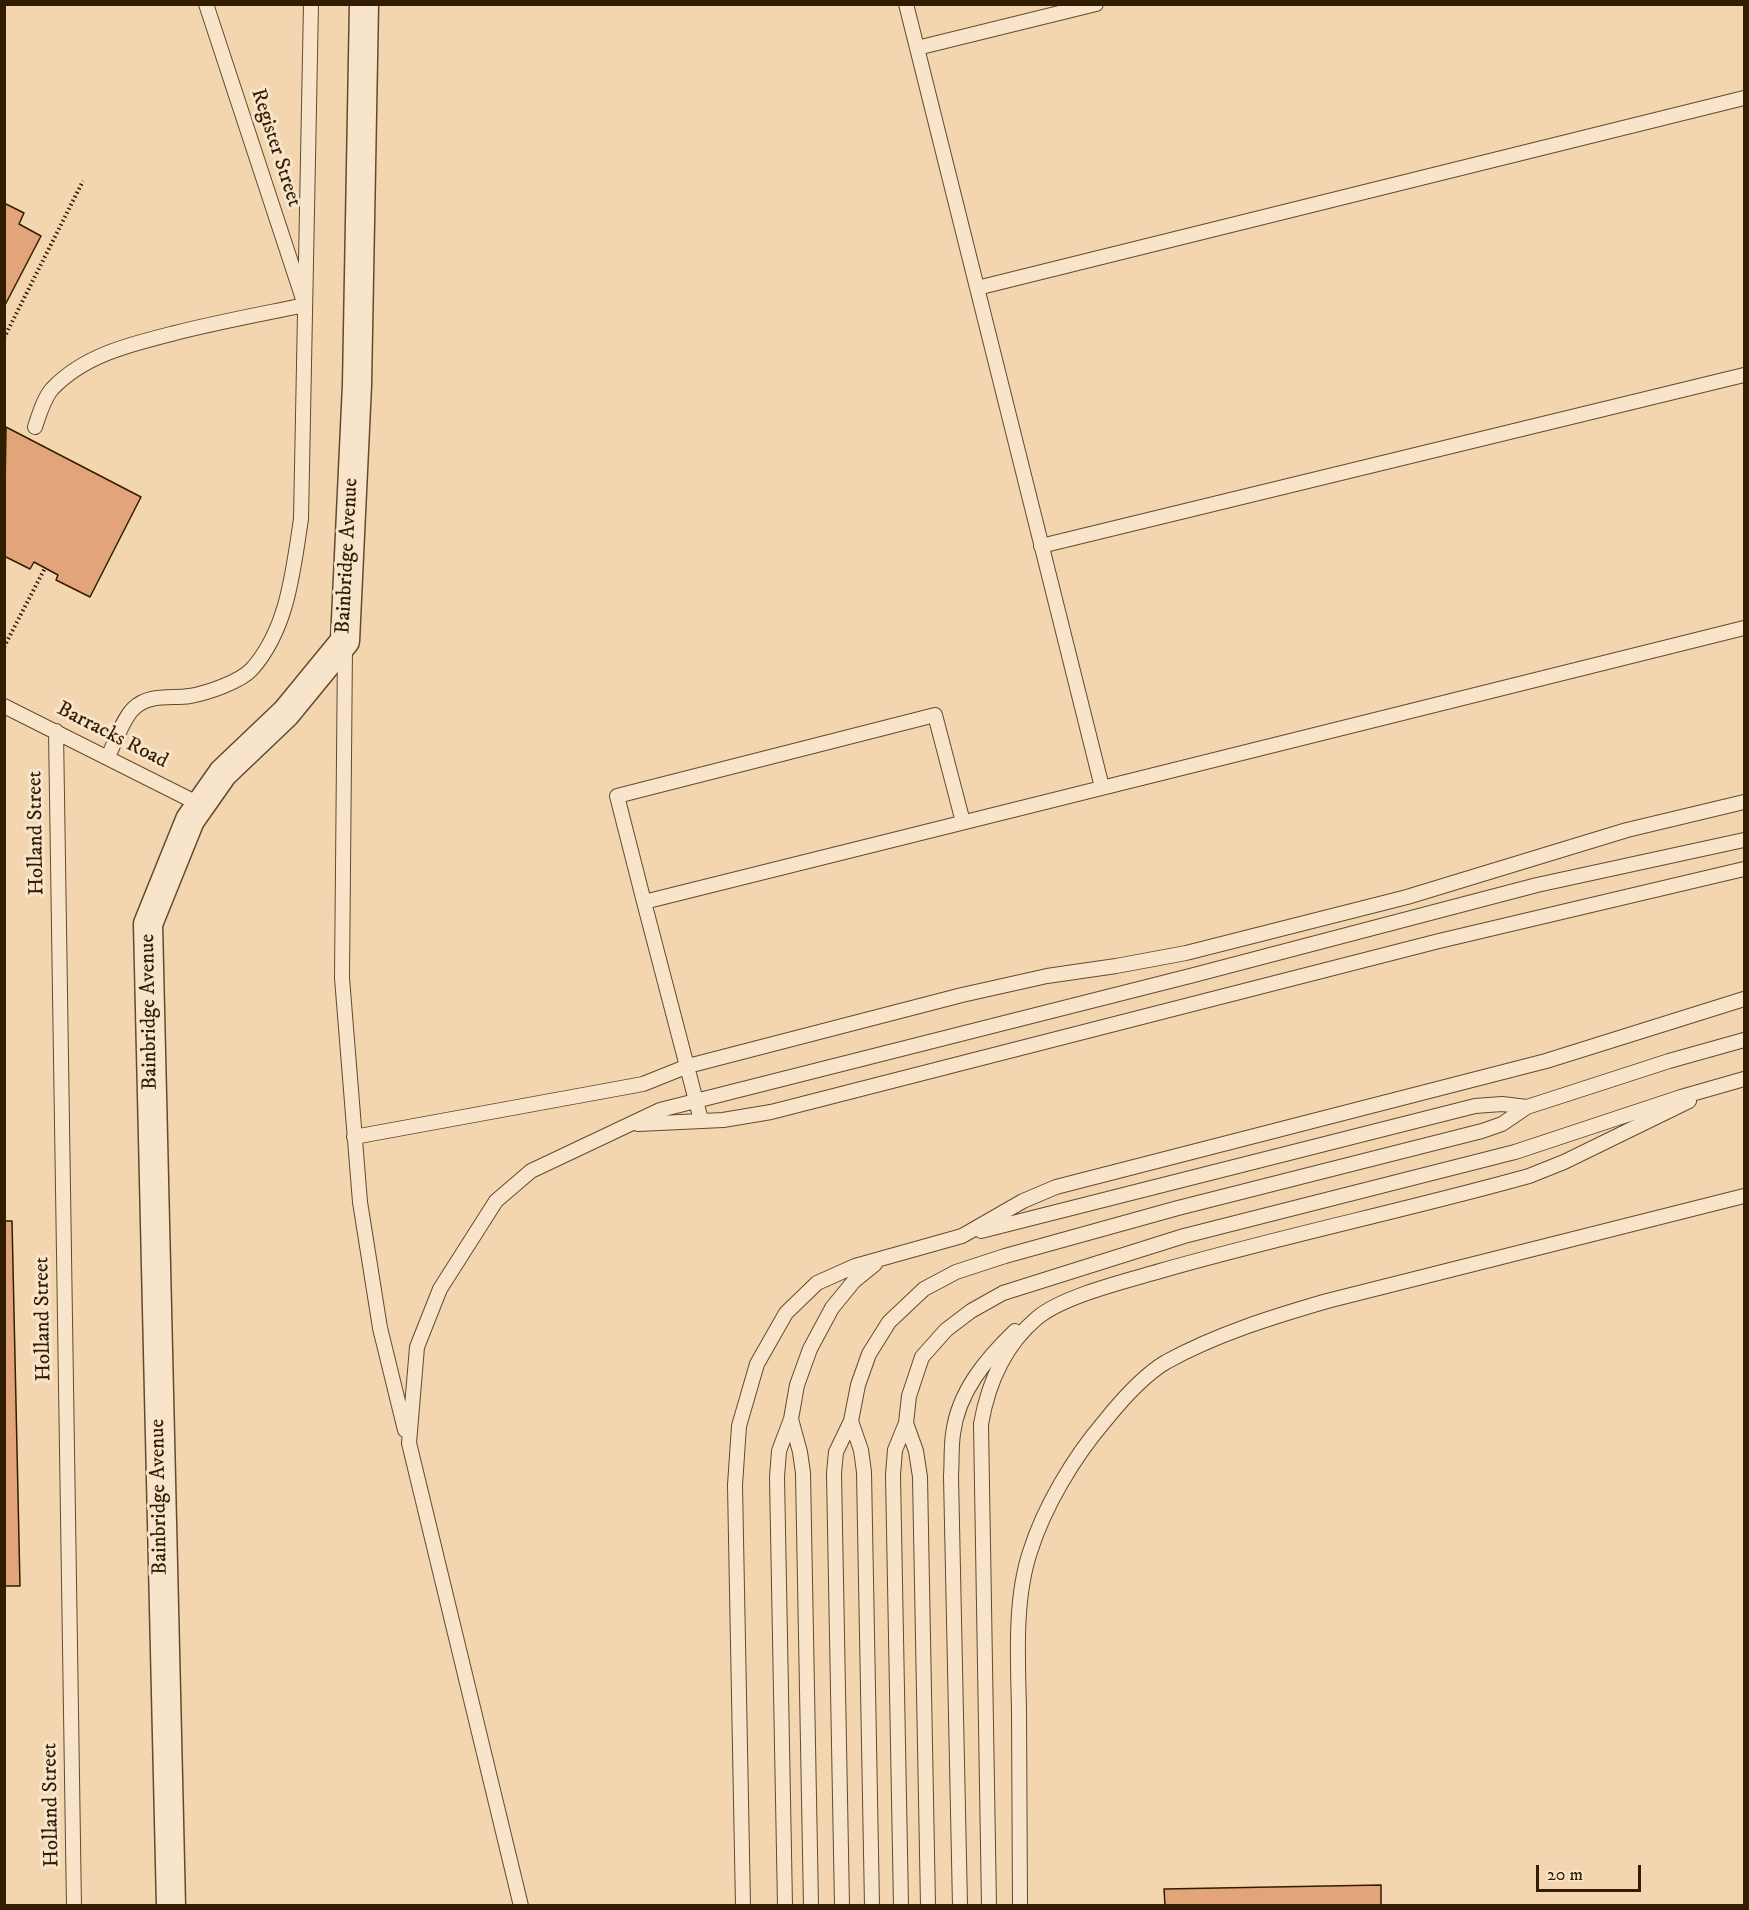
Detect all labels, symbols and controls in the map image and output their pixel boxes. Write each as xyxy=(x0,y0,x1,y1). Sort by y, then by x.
street label: Register Street xyxy=(244,86,306,210)
street label: Bainbridge Avenue xyxy=(331,477,365,635)
street label: Barracks Road xyxy=(52,697,172,775)
street label: Holland Street xyxy=(23,771,51,895)
street label: Bainbridge Avenue xyxy=(136,934,164,1090)
street label: Holland Street xyxy=(30,1257,58,1381)
street label: Bainbridge Avenue xyxy=(146,1419,174,1575)
street label: Holland Street xyxy=(38,1743,66,1867)
scale bar xyxy=(1539,1853,1644,1891)
text: 20 m xyxy=(1547,1864,1583,1886)

